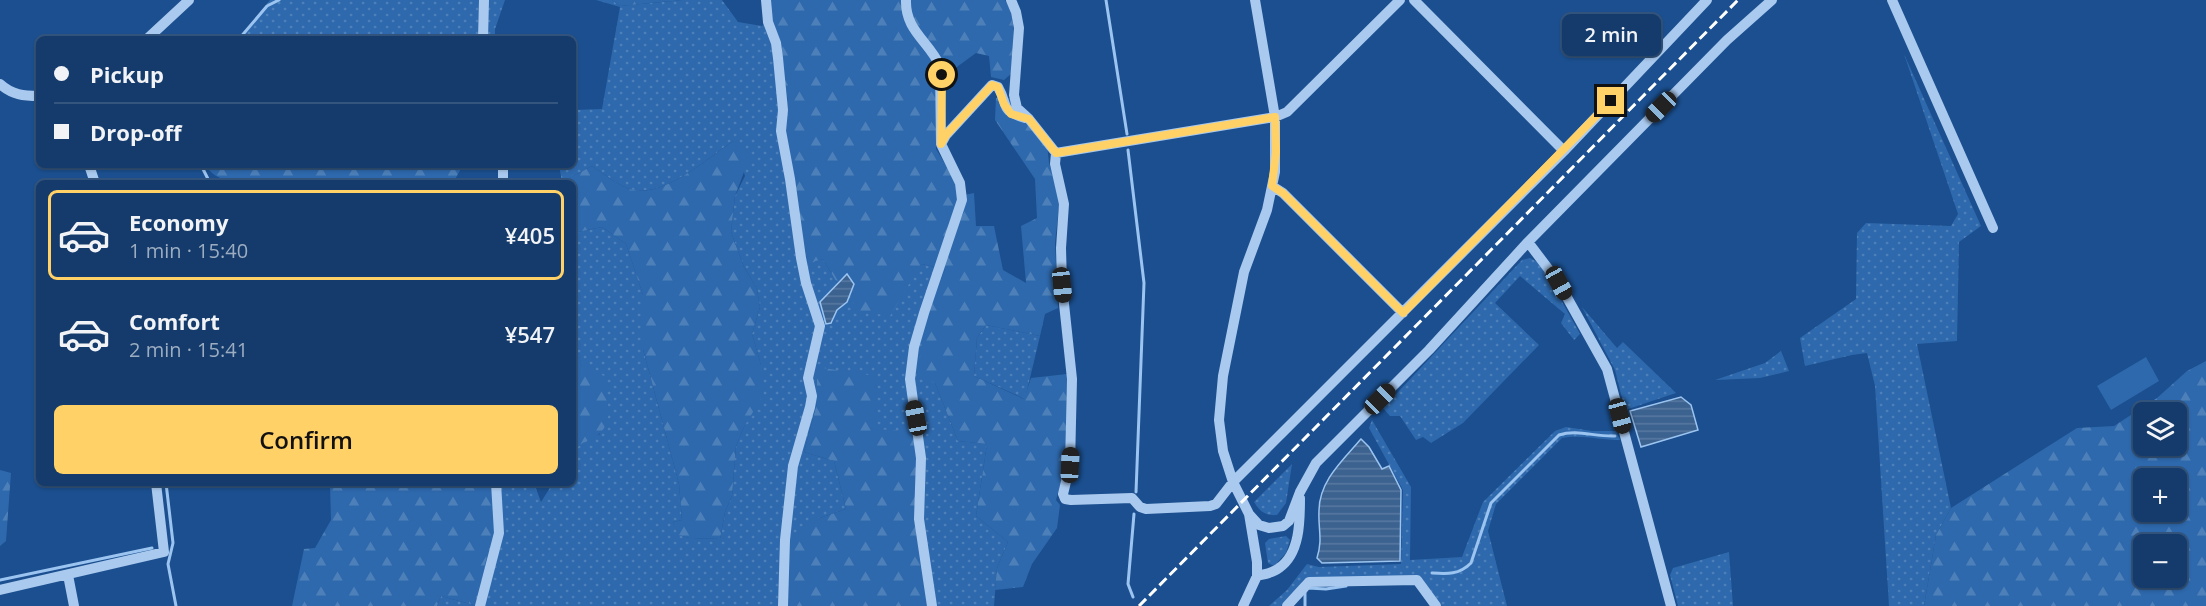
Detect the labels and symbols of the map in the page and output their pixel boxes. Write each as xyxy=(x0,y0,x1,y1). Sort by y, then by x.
callout: 2 min xyxy=(1562,14,1660,56)
route start xyxy=(928,61,955,88)
route end xyxy=(1597,87,1624,114)
car xyxy=(1642,88,1680,126)
car xyxy=(1542,263,1576,303)
car xyxy=(1051,266,1073,304)
car xyxy=(1361,380,1399,418)
car xyxy=(1607,396,1633,436)
car xyxy=(904,399,928,437)
car xyxy=(1060,447,1080,483)

